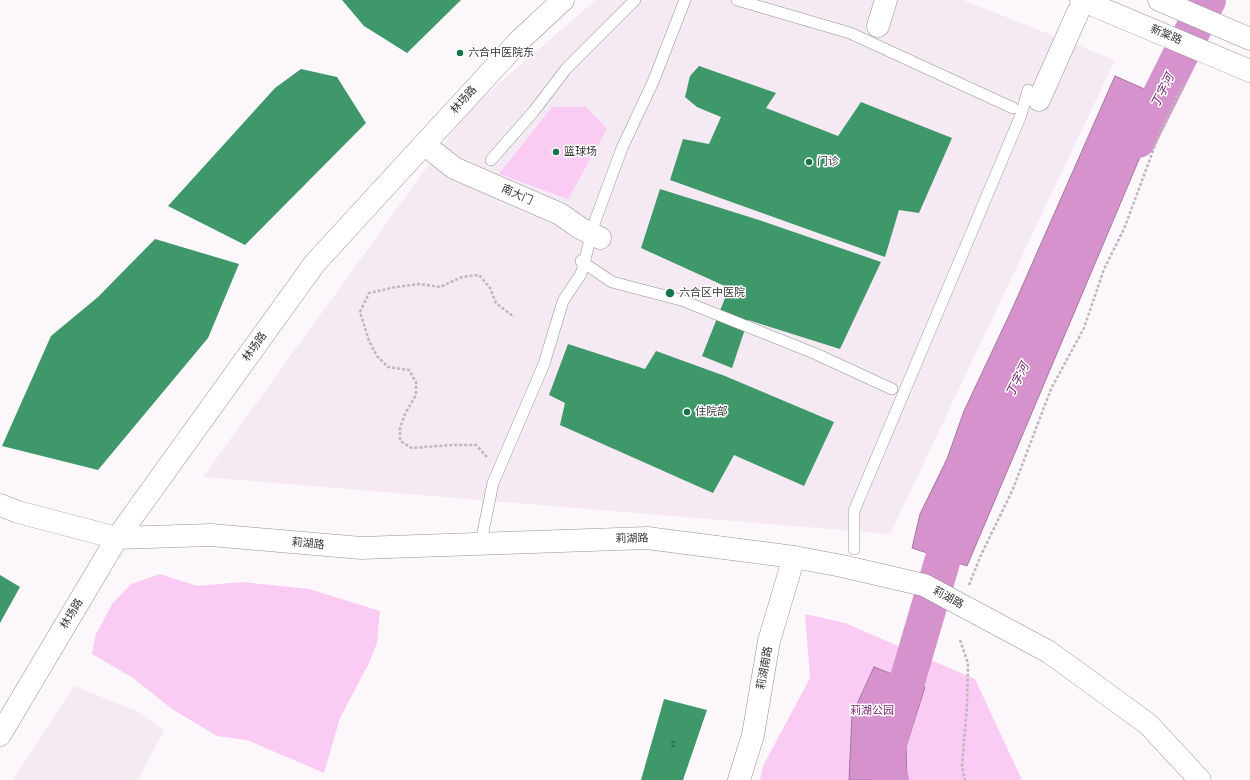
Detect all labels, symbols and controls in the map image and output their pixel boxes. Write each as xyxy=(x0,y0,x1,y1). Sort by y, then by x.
street label: 新棠路 xyxy=(1148,22,1184,48)
place label: 六合中医院东 xyxy=(468,46,534,60)
marker: 六合中医院东 xyxy=(455,48,465,58)
water label: 丁字河 xyxy=(1148,72,1178,110)
street label: 林场路 xyxy=(448,83,480,117)
place label: 篮球场 xyxy=(564,145,597,159)
marker: 篮球场 xyxy=(551,147,561,157)
place label: 门诊 xyxy=(817,155,839,169)
marker: 门诊 xyxy=(804,157,814,167)
street label: 南大门 xyxy=(499,182,535,208)
place label: 六合区中医院 xyxy=(679,286,745,300)
marker: 六合区中医院 xyxy=(664,287,676,299)
street label: 林场路 xyxy=(240,330,270,364)
water label: 丁字河 xyxy=(1003,361,1033,399)
place label: 住院部 xyxy=(695,405,728,419)
marker: 住院部 xyxy=(682,407,692,417)
street label: 莉湖路 xyxy=(615,532,649,546)
street label: 莉湖路 xyxy=(291,536,325,552)
street label: 莉湖路 xyxy=(930,584,966,612)
street label: 林场路 xyxy=(58,596,86,632)
street label: 莉湖南路 xyxy=(755,645,775,691)
park label: 莉湖公园 xyxy=(850,704,894,718)
house number: 2 xyxy=(671,740,675,750)

